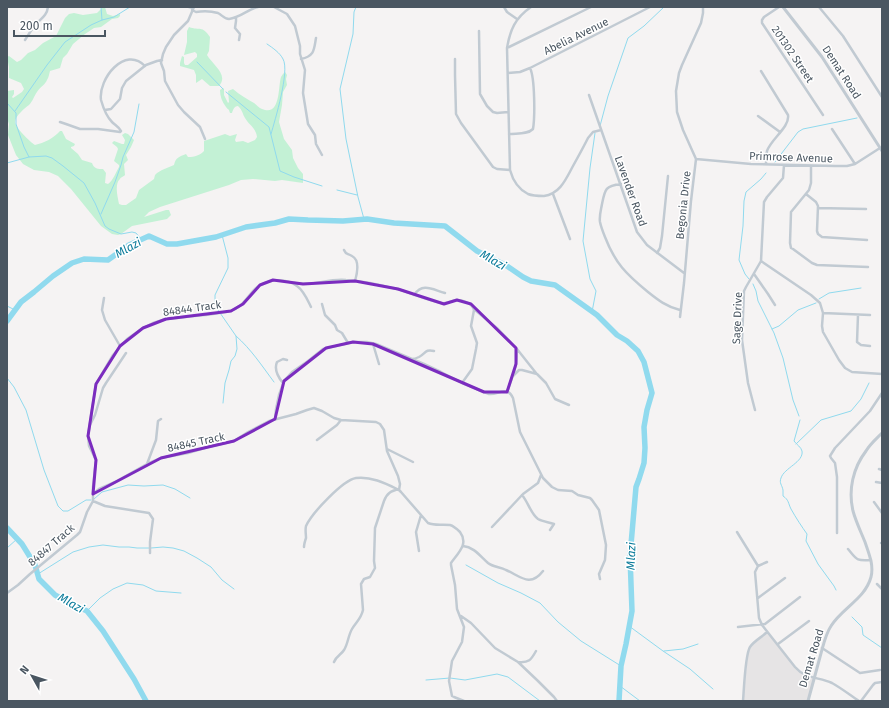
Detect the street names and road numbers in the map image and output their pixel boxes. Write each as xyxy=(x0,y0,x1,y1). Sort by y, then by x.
street label: Abelia Avenue xyxy=(542,15,611,58)
street label: 201302 Street xyxy=(769,23,816,85)
street label: Demat Road xyxy=(820,43,864,101)
street label: Primrose Avenue xyxy=(749,150,833,165)
street label: Lavender Road xyxy=(612,154,649,228)
street label: Begonia Drive xyxy=(673,170,694,240)
street label: Sage Drive xyxy=(730,292,745,344)
street label: 84844 Track xyxy=(162,298,222,319)
street label: 84845 Track xyxy=(166,430,226,455)
street label: 84847 Track xyxy=(25,521,78,569)
street label: Demat Road xyxy=(796,627,827,689)

